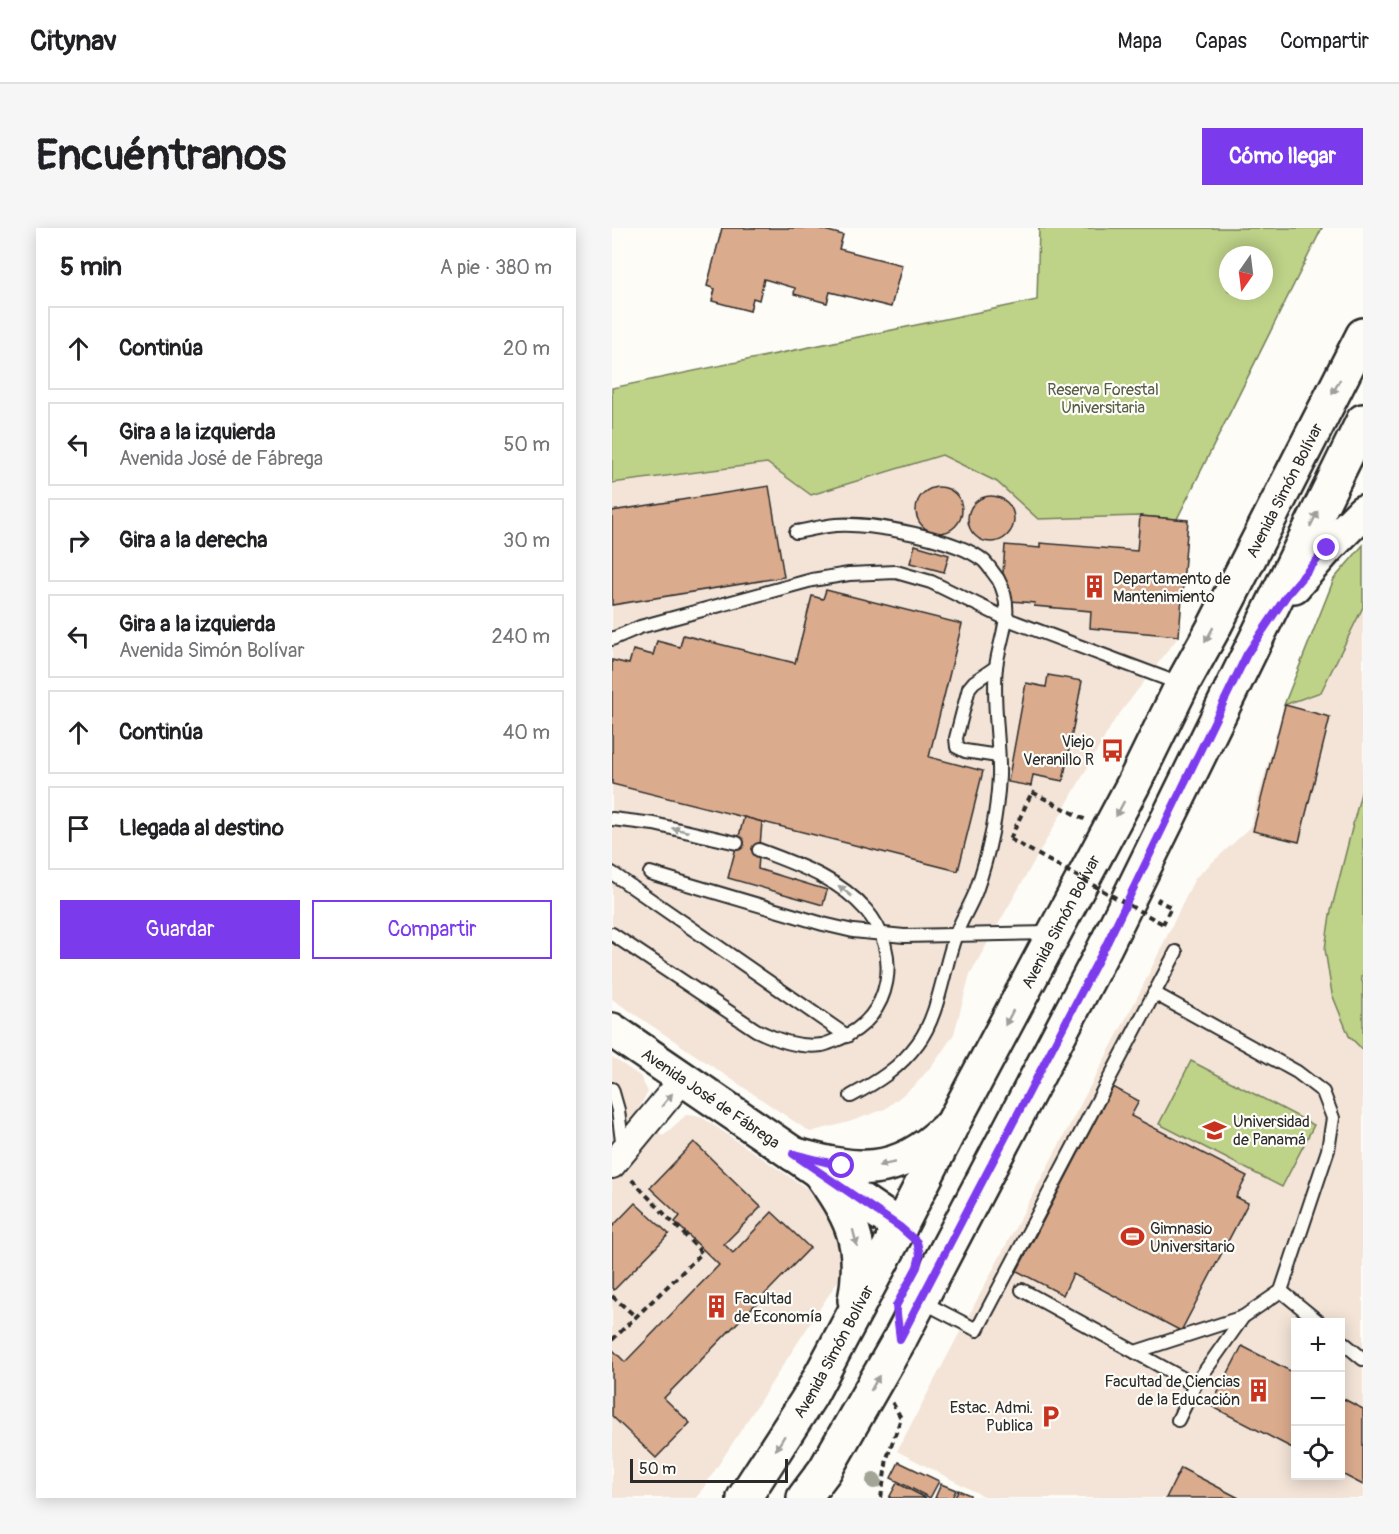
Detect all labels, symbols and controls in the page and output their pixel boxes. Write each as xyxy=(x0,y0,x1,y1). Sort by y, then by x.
text: Citynav xyxy=(30,24,117,59)
text: Mapa xyxy=(1118,28,1162,55)
text: Capas xyxy=(1195,28,1247,55)
text: Compartir xyxy=(1280,28,1369,55)
button: Cómo llegar xyxy=(1202,128,1363,185)
text: Encuéntranos xyxy=(36,130,286,182)
north arrow xyxy=(1219,246,1273,300)
text: 5 min xyxy=(60,251,122,283)
text: A pie · 380 m xyxy=(440,255,552,280)
icon: ahead xyxy=(62,332,95,365)
text: Continúa xyxy=(119,334,203,362)
text: 20 m xyxy=(503,336,550,361)
one-way arrow xyxy=(1331,378,1341,395)
park label: Reserva Forestal Universitaria xyxy=(1047,380,1159,418)
text: Gira a la izquierda xyxy=(119,418,276,446)
street label: Avenida Simón Bolívar xyxy=(1242,420,1328,561)
icon: left xyxy=(62,428,95,461)
text: 50 m xyxy=(503,432,550,457)
text: Avenida José de Fábrega xyxy=(119,446,323,471)
one-way arrow xyxy=(1310,510,1319,527)
icon: right xyxy=(62,524,95,557)
text: Gira a la derecha xyxy=(119,526,267,554)
text: 30 m xyxy=(503,528,550,553)
route end xyxy=(1313,534,1339,560)
place label: Departamento de Mantenimiento xyxy=(1113,569,1231,607)
building icon: Departamento de Mantenimiento xyxy=(1082,574,1108,600)
text: Gira a la izquierda xyxy=(119,610,276,638)
icon: left xyxy=(62,620,95,653)
text: 240 m xyxy=(491,624,550,649)
one-way arrow xyxy=(1204,627,1214,644)
text: Avenida Simón Bolívar xyxy=(119,638,305,663)
icon: ahead xyxy=(62,716,95,749)
text: Continúa xyxy=(119,718,203,746)
text: 40 m xyxy=(503,720,550,745)
place label: Viejo Veranillo R xyxy=(1023,732,1094,770)
bus stop icon: Viejo Veranillo R xyxy=(1099,737,1125,763)
one-way arrow xyxy=(1115,801,1125,818)
icon: arrive xyxy=(62,812,95,845)
text: Llegada al destino xyxy=(119,814,284,842)
one-way arrow xyxy=(670,825,689,834)
street label: Avenida Simón Bolívar xyxy=(1017,851,1105,992)
one-way arrow xyxy=(838,885,853,898)
button: Guardar xyxy=(60,900,300,959)
button: Compartir xyxy=(312,900,552,959)
one-way arrow xyxy=(1004,1010,1014,1027)
street label: Avenida José de Fábrega xyxy=(637,1044,784,1153)
one-way arrow xyxy=(660,1093,672,1108)
place label: Universidad de Panamá xyxy=(1233,1112,1310,1150)
school or university icon: Universidad de Panamá xyxy=(1202,1117,1228,1143)
route start xyxy=(828,1152,854,1178)
one-way arrow xyxy=(878,1160,897,1170)
place label: Gimnasio Universitario xyxy=(1150,1219,1235,1257)
sports icon: Gimnasio Universitario xyxy=(1119,1224,1145,1250)
one-way arrow xyxy=(851,1229,861,1247)
street label: Avenida Simón Bolívar xyxy=(790,1281,879,1422)
place label: Facultad de Economía xyxy=(734,1289,822,1327)
building icon: Facultad de Economía xyxy=(703,1294,729,1320)
map controls xyxy=(1291,1318,1345,1480)
button: + xyxy=(1291,1318,1345,1372)
place label: Facultad de Ciencias de la Educación xyxy=(1104,1372,1240,1410)
button: − xyxy=(1291,1372,1345,1426)
one-way arrow xyxy=(869,1375,880,1391)
building icon: Facultad de Ciencias de la Educación xyxy=(1245,1377,1271,1403)
place label: Estac. Admi. Publica xyxy=(950,1398,1033,1436)
parking icon: Estac. Admi. Publica xyxy=(1038,1403,1064,1429)
button: locate xyxy=(1291,1426,1345,1480)
one-way arrow xyxy=(775,1435,786,1451)
scale bar xyxy=(630,1456,788,1484)
text: 50 m xyxy=(639,1459,676,1479)

